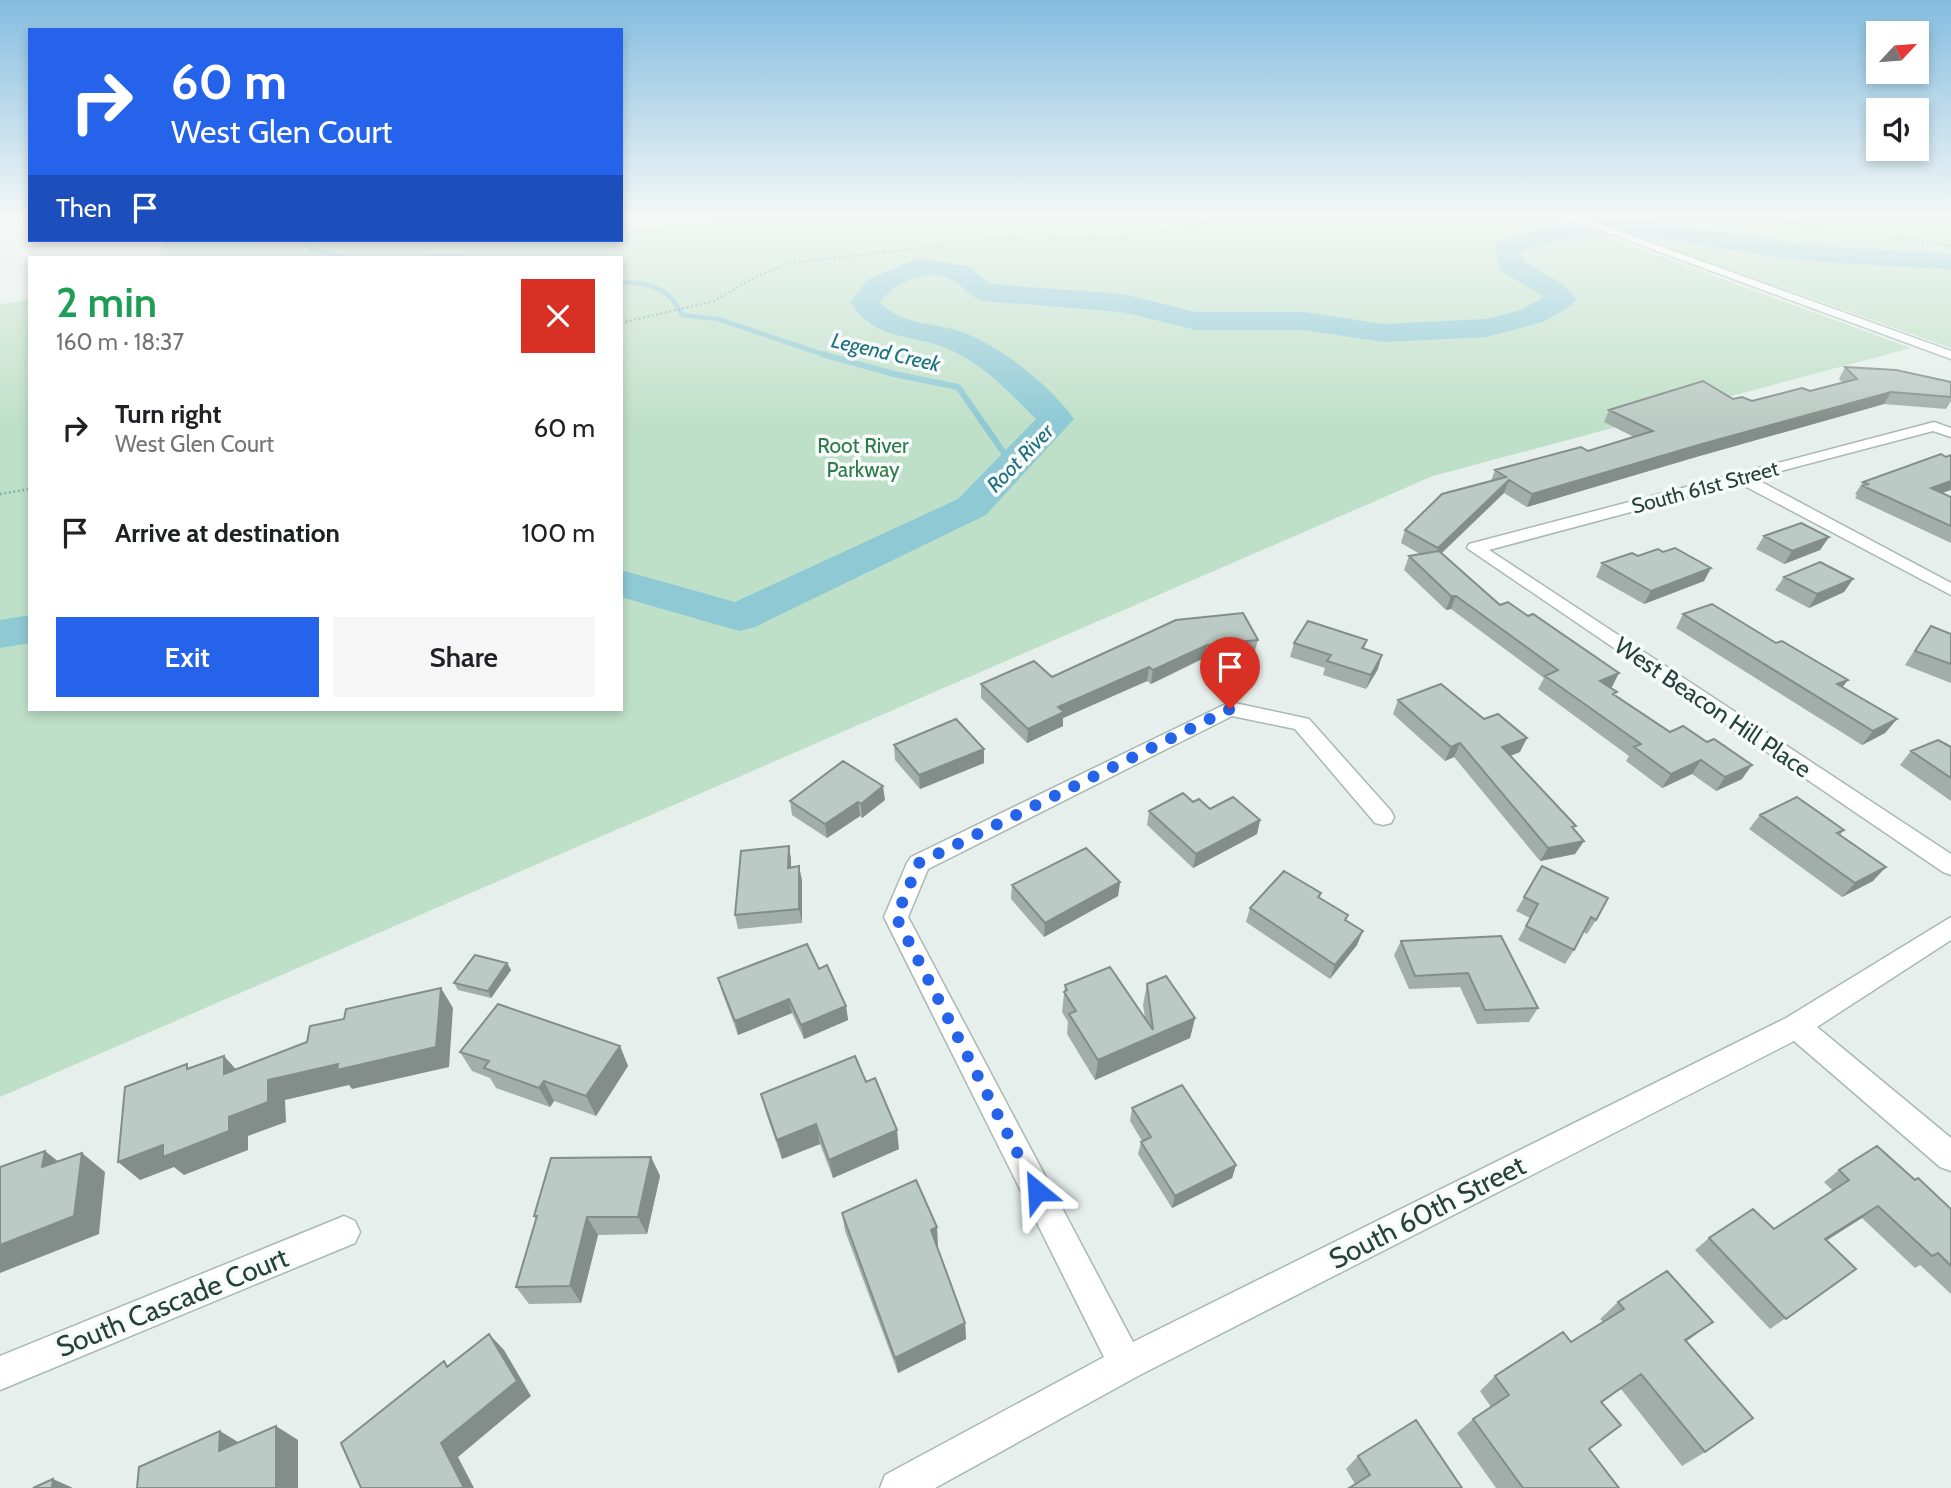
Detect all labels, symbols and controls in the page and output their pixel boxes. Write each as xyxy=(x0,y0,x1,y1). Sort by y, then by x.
north arrow xyxy=(1866,21,1928,84)
map controls xyxy=(1866,21,1929,161)
text: 60 m xyxy=(171,52,287,111)
icon: right xyxy=(56,56,147,147)
button: sound xyxy=(1866,98,1929,161)
text: West Glen Court xyxy=(171,112,392,151)
icon: arrive xyxy=(126,189,164,227)
text: Then xyxy=(56,192,112,224)
text: 2 min xyxy=(56,276,157,328)
button: close xyxy=(521,279,595,353)
water label: Legend Creek xyxy=(829,327,944,377)
text: 160 m · 18:37 xyxy=(56,328,184,356)
text: Turn right xyxy=(115,398,221,430)
icon: right xyxy=(56,409,94,447)
text: 60 m xyxy=(533,412,595,444)
water label: Root River xyxy=(981,418,1060,497)
text: West Glen Court xyxy=(115,430,274,458)
park label: Root River Parkway xyxy=(817,433,909,482)
street label: South 61st Street xyxy=(1629,455,1781,519)
icon: arrive xyxy=(56,514,94,552)
text: Arrive at destination xyxy=(115,517,340,549)
text: 100 m xyxy=(522,517,595,549)
button: Exit xyxy=(56,617,319,697)
button: Share xyxy=(333,617,595,697)
street label: West Beacon Hill Place xyxy=(1609,630,1817,784)
pin xyxy=(1200,637,1260,709)
icon: arrive xyxy=(1211,648,1249,686)
street label: South 60th Street xyxy=(1323,1148,1531,1276)
position arrow xyxy=(1000,1154,1074,1228)
street label: South Cascade Court xyxy=(51,1240,293,1364)

